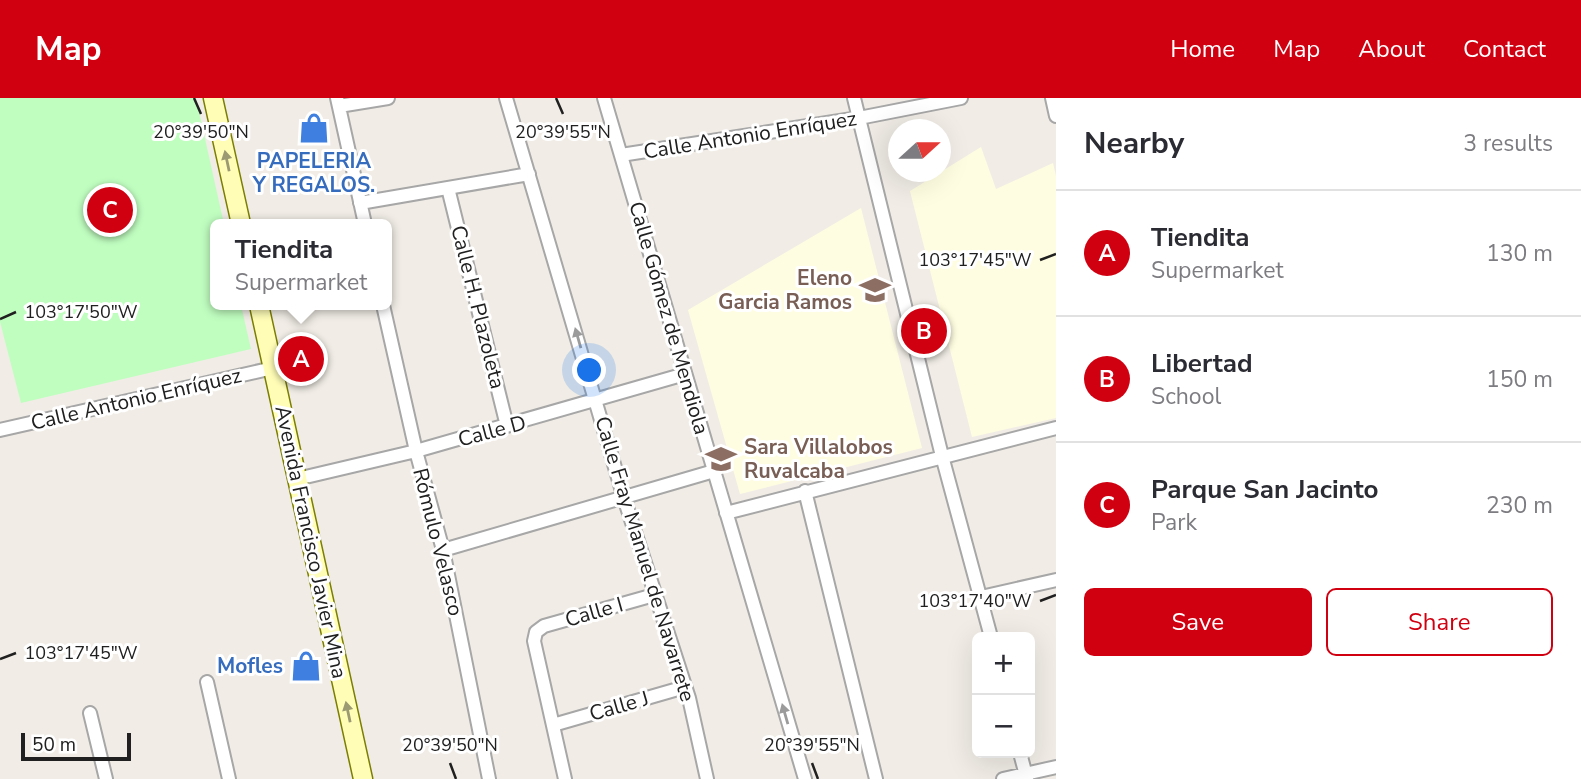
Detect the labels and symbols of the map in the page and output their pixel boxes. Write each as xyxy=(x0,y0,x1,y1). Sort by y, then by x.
street label: Calle Antonio Enríquez xyxy=(641,104,859,166)
shop icon: PAPELERIA Y REGALOS. xyxy=(297,111,331,145)
north arrow xyxy=(888,119,951,182)
text: 20°39'50"N xyxy=(153,120,249,144)
text: 20°39'55"N xyxy=(515,120,611,144)
place label: PAPELERIA Y REGALOS. xyxy=(252,147,375,199)
one-way arrow xyxy=(222,150,233,172)
pin: C xyxy=(87,184,133,236)
street label: Calle Gómez de Mendiola xyxy=(622,198,716,438)
street label: Calle H. Plazoleta xyxy=(444,222,512,392)
text: 103°17'45"W xyxy=(918,248,1032,272)
place label: Eleno Garcia Ramos xyxy=(718,264,852,316)
school or university icon: Eleno Garcia Ramos xyxy=(858,273,892,307)
text: 103°17'50"W xyxy=(24,300,138,324)
pin: B xyxy=(901,305,947,357)
one-way arrow xyxy=(572,327,582,348)
pin: A xyxy=(278,333,324,385)
your location xyxy=(572,353,606,387)
street label: Calle Antonio Enríquez xyxy=(28,361,244,437)
street label: Avenida Francisco Javier Mina xyxy=(268,403,354,681)
street label: Calle D xyxy=(455,408,529,454)
street label: Calle Fray Manuel de Navarrete xyxy=(588,413,702,705)
place label: Sara Villalobos Ruvalcaba xyxy=(744,433,893,485)
school or university icon: Sara Villalobos Ruvalcaba xyxy=(704,442,738,476)
street label: Rómulo Velasco xyxy=(406,465,470,619)
text: 103°17'40"W xyxy=(918,589,1032,613)
street label: Calle I xyxy=(562,590,626,634)
text: 103°17'45"W xyxy=(24,641,138,665)
shop icon: Mofles xyxy=(289,649,323,683)
place label: Mofles xyxy=(217,652,283,680)
street label: Calle J xyxy=(586,684,652,728)
one-way arrow xyxy=(343,701,354,723)
one-way arrow xyxy=(780,703,790,724)
scale bar xyxy=(21,730,131,762)
text: 20°39'50"N xyxy=(402,733,498,757)
text: 20°39'55"N xyxy=(764,733,860,757)

